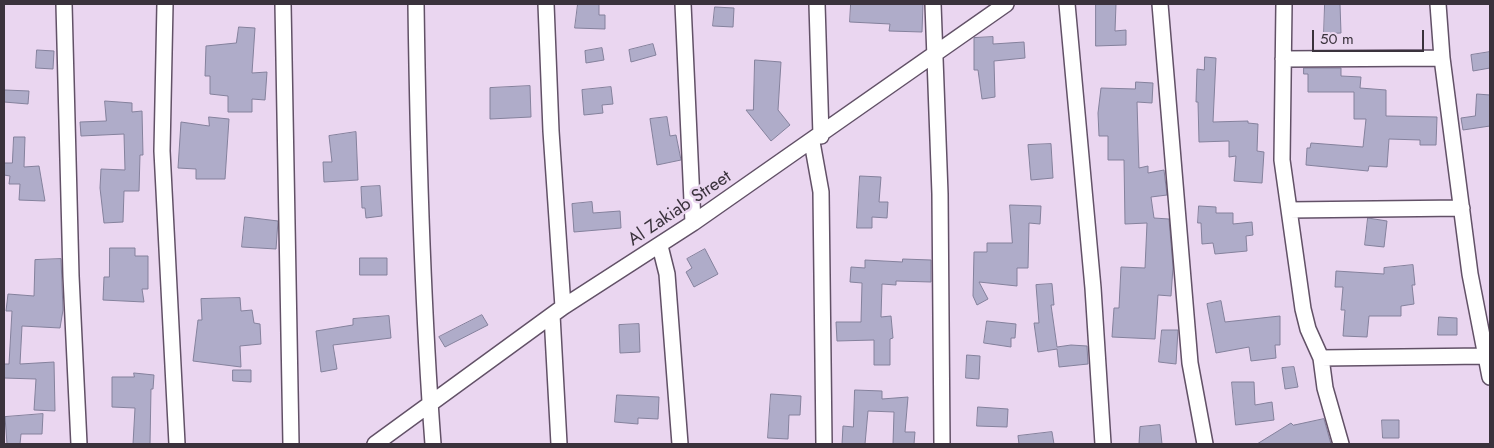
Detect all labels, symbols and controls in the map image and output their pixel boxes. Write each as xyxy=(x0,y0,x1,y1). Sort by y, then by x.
scale bar xyxy=(1314,20,1426,52)
text: 50 m xyxy=(1320,28,1354,50)
street label: Al Zakiab Street xyxy=(624,167,736,251)

